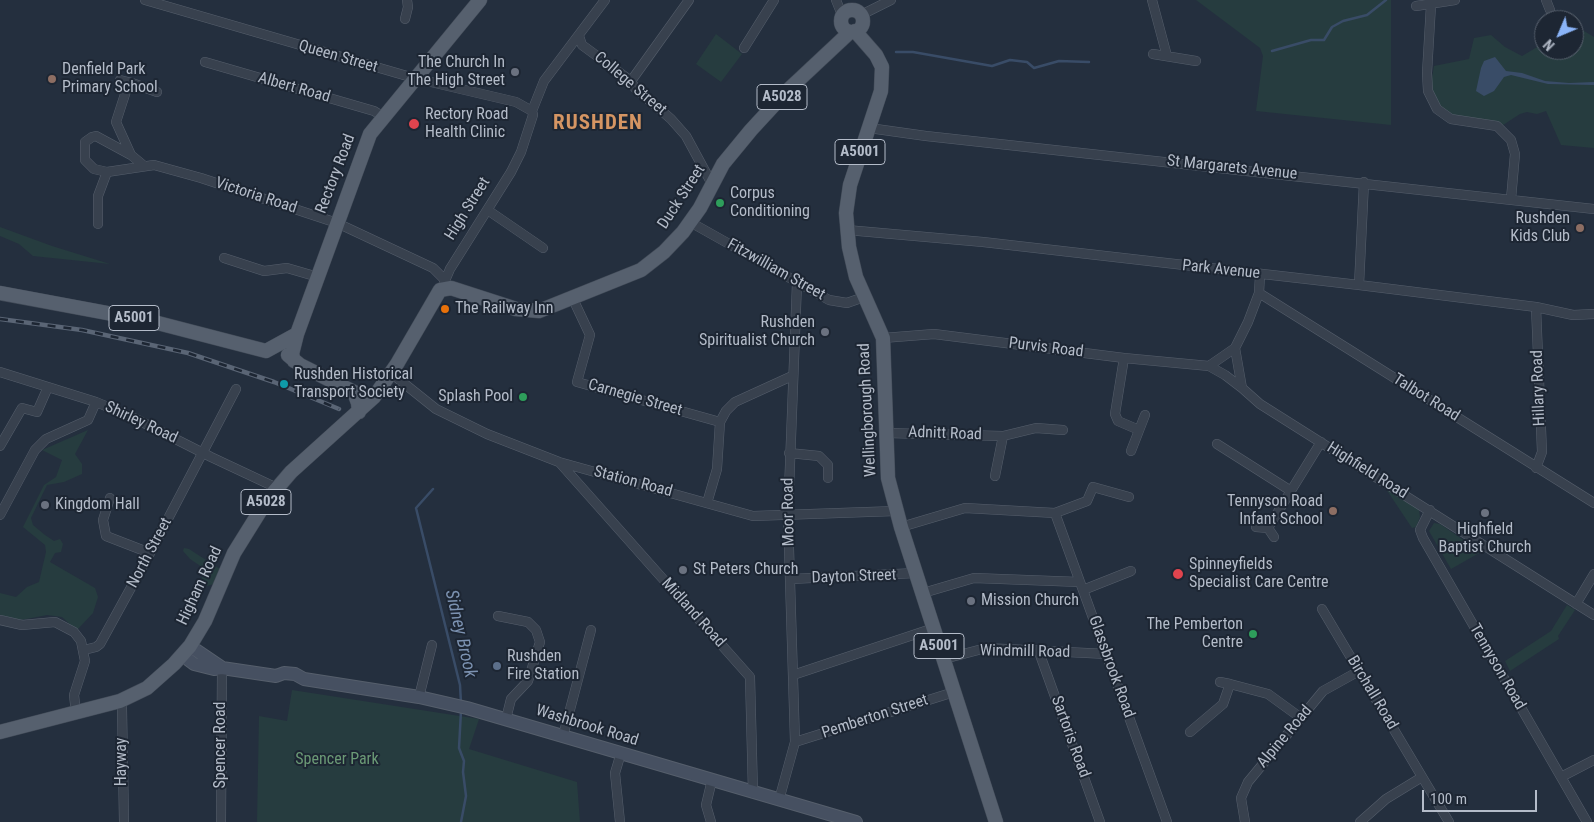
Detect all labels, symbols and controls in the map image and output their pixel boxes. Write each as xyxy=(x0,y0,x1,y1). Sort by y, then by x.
north arrow xyxy=(1534,10,1584,60)
text: N xyxy=(1540,36,1558,54)
street label: Queen Street xyxy=(296,37,380,77)
street label: College Street xyxy=(590,48,670,120)
place label: The Church In The High Street xyxy=(407,53,505,91)
place label: Denfield Park Primary School xyxy=(62,60,158,98)
marker: The Church In The High Street xyxy=(509,66,521,78)
street label: Albert Road xyxy=(256,69,332,107)
marker: Denfield Park Primary School xyxy=(46,73,58,85)
road number: A5028 xyxy=(757,84,807,110)
place label: Rectory Road Health Clinic xyxy=(425,105,508,143)
district label: RUSHDEN xyxy=(552,111,644,137)
marker: Rectory Road Health Clinic xyxy=(407,117,421,131)
street label: Rectory Road xyxy=(312,132,360,216)
road number: A5001 xyxy=(835,140,885,164)
street label: St Margarets Avenue xyxy=(1166,152,1298,184)
street label: Duck Street xyxy=(654,161,710,233)
street label: Victoria Road xyxy=(213,174,299,218)
street label: High Street xyxy=(441,174,495,244)
place label: Corpus Conditioning xyxy=(730,184,810,222)
marker: Corpus Conditioning xyxy=(714,197,726,209)
place label: Rushden Kids Club xyxy=(1510,209,1570,247)
marker: Rushden Kids Club xyxy=(1574,222,1586,234)
street label: Fitzwilliam Street xyxy=(724,235,828,305)
street label: Park Avenue xyxy=(1181,256,1261,284)
place label: The Railway Inn xyxy=(455,299,554,319)
marker: The Railway Inn xyxy=(439,303,451,315)
road number: A5001 xyxy=(109,306,159,330)
place label: Rushden Spiritualist Church xyxy=(699,313,815,351)
marker: Rushden Spiritualist Church xyxy=(819,326,831,338)
street label: Purvis Road xyxy=(1007,334,1085,362)
street label: Wellingborough Road xyxy=(855,343,881,477)
street label: Hillary Road xyxy=(1528,350,1550,426)
place label: Rushden Historical Transport Society xyxy=(294,365,413,403)
street label: Talbot Road xyxy=(1389,370,1463,426)
street label: Carnegie Street xyxy=(586,375,684,421)
marker: Rushden Historical Transport Society xyxy=(278,378,290,390)
place label: Splash Pool xyxy=(438,387,513,407)
marker: Splash Pool xyxy=(517,391,529,403)
street label: Shirley Road xyxy=(102,398,180,448)
street label: Adnitt Road xyxy=(908,423,982,445)
street label: Highfield Road xyxy=(1323,438,1411,504)
street label: Station Road xyxy=(592,462,674,502)
street label: Moor Road xyxy=(779,477,799,547)
road number: A5028 xyxy=(241,490,291,514)
place label: Tennyson Road Infant School xyxy=(1227,492,1323,530)
place label: Kingdom Hall xyxy=(55,495,140,515)
marker: Kingdom Hall xyxy=(39,499,51,511)
marker: Tennyson Road Infant School xyxy=(1327,505,1339,517)
marker: Highfield Baptist Church xyxy=(1479,507,1491,519)
street label: North Street xyxy=(123,515,177,591)
place label: Highfield Baptist Church xyxy=(1439,520,1531,558)
street label: Higham Road xyxy=(173,544,227,628)
place label: Spinneyfields Specialist Care Centre xyxy=(1189,555,1328,593)
place label: St Peters Church xyxy=(693,560,798,580)
marker: St Peters Church xyxy=(677,564,689,576)
street label: Dayton Street xyxy=(811,566,897,588)
marker: Spinneyfields Specialist Care Centre xyxy=(1171,567,1185,581)
street label: Midland Road xyxy=(657,574,729,652)
water label: Sidney Brook xyxy=(439,588,481,680)
place label: Mission Church xyxy=(981,591,1079,611)
marker: Mission Church xyxy=(965,595,977,607)
street label: Glassbrook Road xyxy=(1084,613,1138,721)
place label: The Pemberton Centre xyxy=(1146,615,1243,653)
street label: Tennyson Road xyxy=(1465,621,1529,713)
marker: The Pemberton Centre xyxy=(1247,628,1259,640)
road number: A5001 xyxy=(914,634,964,658)
street label: Windmill Road xyxy=(980,642,1070,662)
place label: Rushden Fire Station xyxy=(507,647,579,685)
street label: Birchall Road xyxy=(1342,652,1402,734)
marker: Rushden Fire Station xyxy=(491,660,503,672)
street label: Pemberton Street xyxy=(819,691,931,743)
street label: Sartoris Road xyxy=(1046,694,1094,780)
street label: Washbrook Road xyxy=(533,701,641,751)
street label: Spencer Road xyxy=(211,702,231,788)
street label: Alpine Road xyxy=(1253,702,1317,772)
street label: Hayway xyxy=(112,738,132,786)
park label: Spencer Park xyxy=(295,750,379,770)
scale bar xyxy=(1424,780,1539,812)
text: 100 m xyxy=(1430,790,1467,808)

